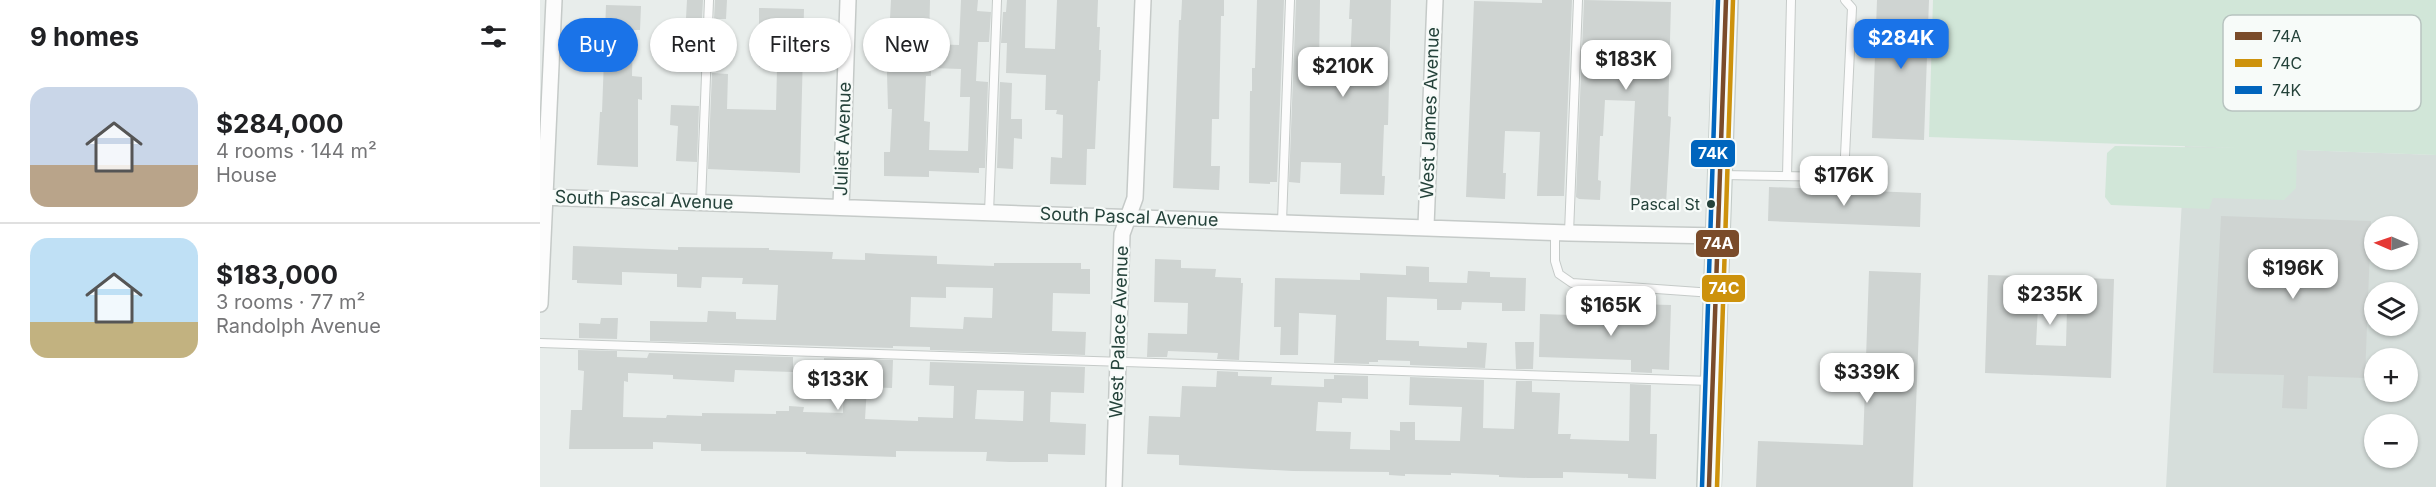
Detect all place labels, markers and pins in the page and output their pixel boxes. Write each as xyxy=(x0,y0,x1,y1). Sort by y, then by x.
pin: $284K xyxy=(1859,19,1943,70)
pin: $183K xyxy=(1584,40,1668,91)
pin: $210K xyxy=(1301,47,1385,98)
pin: $176K xyxy=(1802,156,1886,207)
place label: Pascal St xyxy=(1630,194,1700,214)
marker: Pascal St xyxy=(1705,198,1717,210)
pin: $196K xyxy=(2251,249,2335,300)
pin: $235K xyxy=(2008,275,2092,326)
pin: $165K xyxy=(1569,286,1653,337)
pin: $339K xyxy=(1825,353,1909,404)
pin: $133K xyxy=(796,360,880,411)

